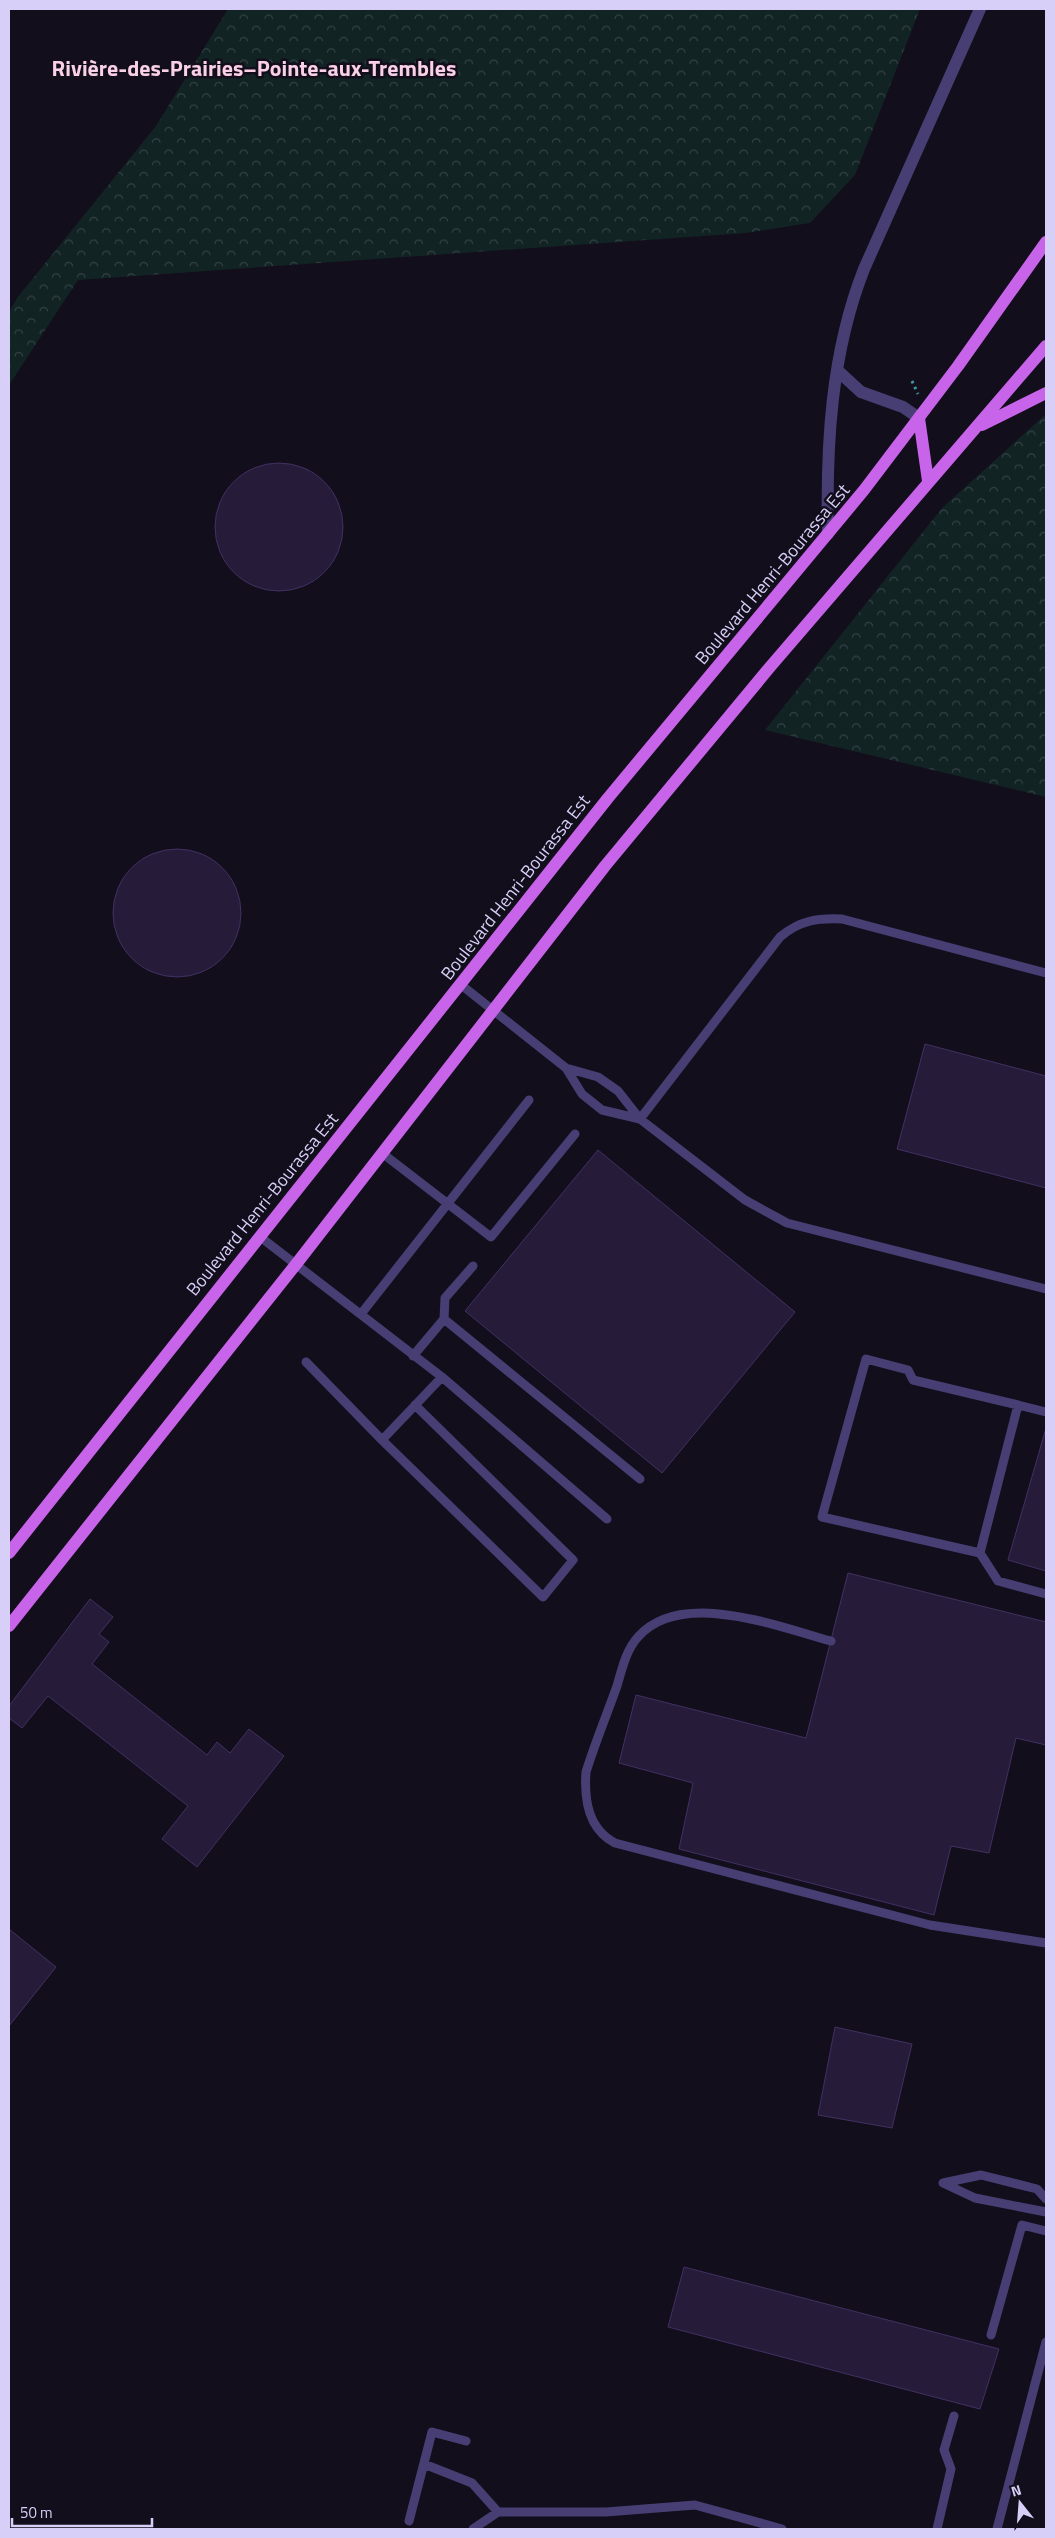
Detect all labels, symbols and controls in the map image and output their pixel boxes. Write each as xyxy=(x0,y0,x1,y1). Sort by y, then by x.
district label: Rivière-des-Prairies–Pointe-aux-Trembles xyxy=(52,51,456,85)
street label: Boulevard Henri-Bourassa Est xyxy=(688,477,856,670)
street label: Boulevard Henri-Bourassa Est xyxy=(434,788,597,985)
street label: Boulevard Henri-Bourassa Est xyxy=(179,1106,345,1301)
north arrow xyxy=(995,2478,1045,2528)
text: N xyxy=(1008,2479,1024,2502)
scale bar xyxy=(12,2496,152,2528)
text: 50 m xyxy=(20,2501,53,2524)

